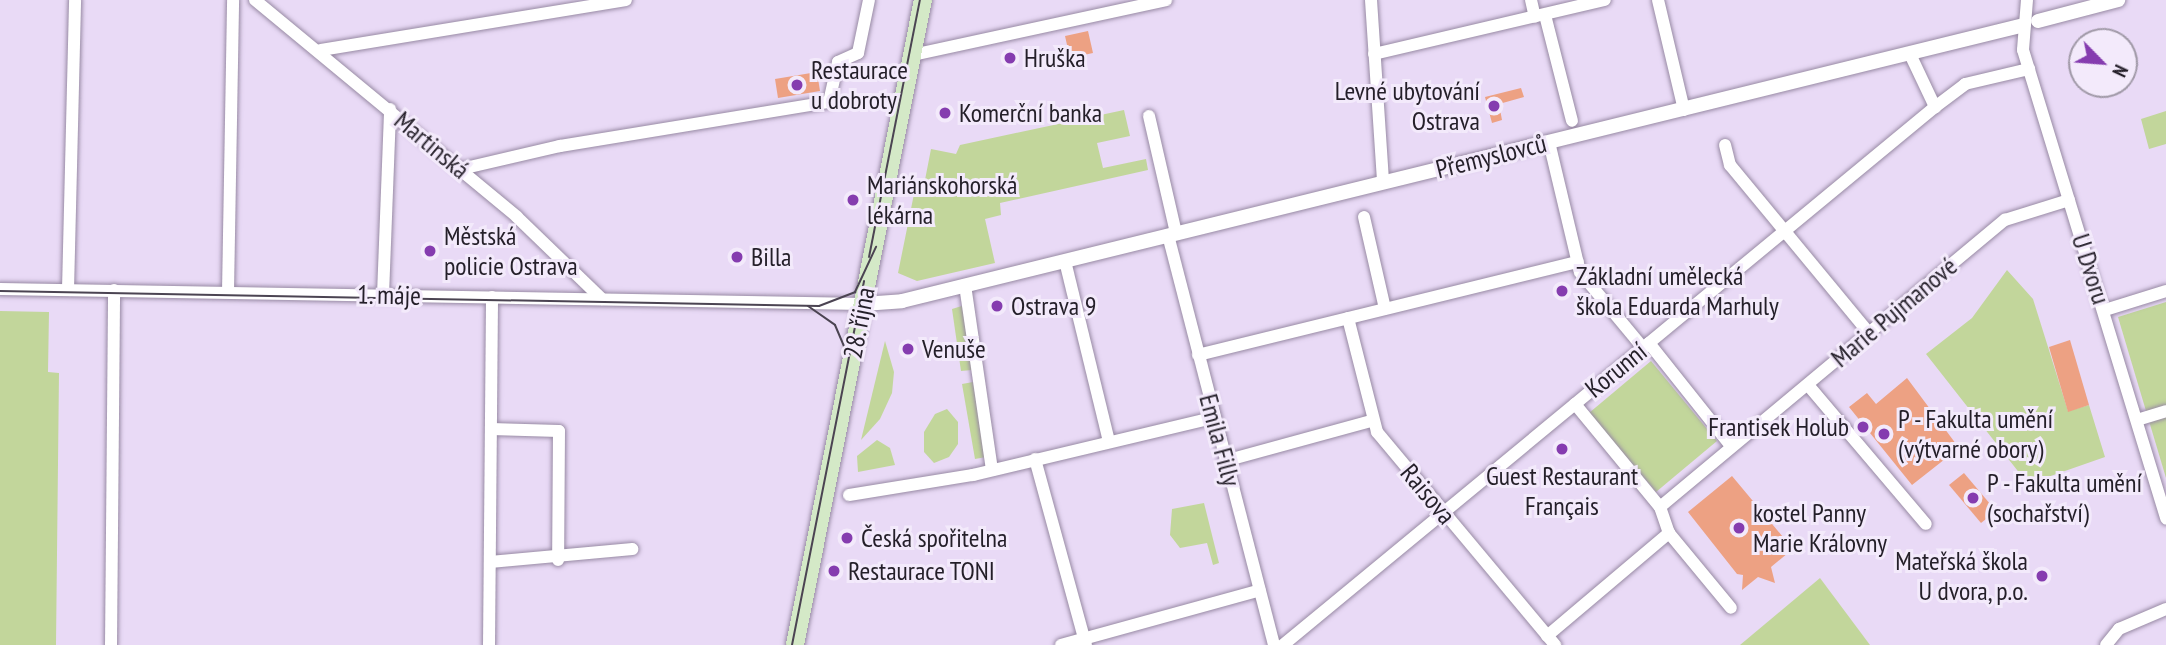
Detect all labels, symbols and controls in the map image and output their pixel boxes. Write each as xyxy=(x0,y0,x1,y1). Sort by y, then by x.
north arrow xyxy=(2068,28,2138,98)
place label: Hruška xyxy=(1024,42,1086,74)
marker: Hruška xyxy=(1002,50,1018,66)
place label: Restaurace u dobroty xyxy=(811,54,908,116)
text: N xyxy=(2107,61,2133,81)
place label: Levné ubytování Ostrava xyxy=(1335,75,1480,136)
marker: Restaurace u dobroty xyxy=(789,77,805,93)
place label: Komerční banka xyxy=(959,97,1102,129)
marker: Levné ubytování Ostrava xyxy=(1486,98,1502,114)
street label: Martinská xyxy=(388,105,476,185)
marker: Komerční banka xyxy=(937,105,953,121)
street label: Přemyslovců xyxy=(1433,127,1549,185)
place label: Mariánskohorská lékárna xyxy=(867,169,1017,230)
marker: Mariánskohorská lékárna xyxy=(845,192,861,208)
place label: Městská policie Ostrava xyxy=(444,220,578,282)
street label: U Dvoru xyxy=(2065,230,2117,308)
place label: Billa xyxy=(751,241,791,273)
marker: Městská policie Ostrava xyxy=(422,243,438,259)
marker: Billa xyxy=(729,249,745,265)
street label: Marie Pujmanové xyxy=(1825,250,1963,374)
place label: Základní umělecká škola Eduarda Marhuly xyxy=(1576,260,1779,322)
street label: 1. máje xyxy=(356,279,422,311)
marker: Základní umělecká škola Eduarda Marhuly xyxy=(1554,283,1570,299)
street label: 28. října xyxy=(837,284,881,362)
place label: Ostrava 9 xyxy=(1011,290,1096,322)
marker: Ostrava 9 xyxy=(989,298,1005,314)
place label: Venuše xyxy=(922,333,986,365)
street label: Korunní xyxy=(1579,336,1653,404)
marker: Venuše xyxy=(900,341,916,357)
street label: Emila Filly xyxy=(1193,391,1247,489)
place label: P - Fakulta umění (výtvarné obory) xyxy=(1898,403,2056,464)
place label: Frantisek Holub xyxy=(1708,411,1849,443)
marker: Frantisek Holub xyxy=(1855,419,1871,435)
marker: P - Fakulta umění (výtvarné obory) xyxy=(1876,426,1892,442)
marker: Guest Restaurant Français xyxy=(1554,441,1570,457)
street label: Raisova xyxy=(1394,458,1462,530)
place label: Guest Restaurant Français xyxy=(1486,460,1638,522)
place label: P - Fakulta umění (sochařství) xyxy=(1987,467,2145,528)
marker: P - Fakulta umění (sochařství) xyxy=(1965,490,1981,506)
place label: kostel Panny Marie Královny xyxy=(1753,497,1887,558)
marker: kostel Panny Marie Královny xyxy=(1731,520,1747,536)
place label: Česká spořitelna xyxy=(861,522,1007,554)
marker: Česká spořitelna xyxy=(839,530,855,546)
place label: Mateřská škola U dvora, p.o. xyxy=(1895,545,2028,606)
place label: Restaurace TONI xyxy=(848,555,995,587)
marker: Restaurace TONI xyxy=(826,563,842,579)
marker: Mateřská škola U dvora, p.o. xyxy=(2034,568,2050,584)

